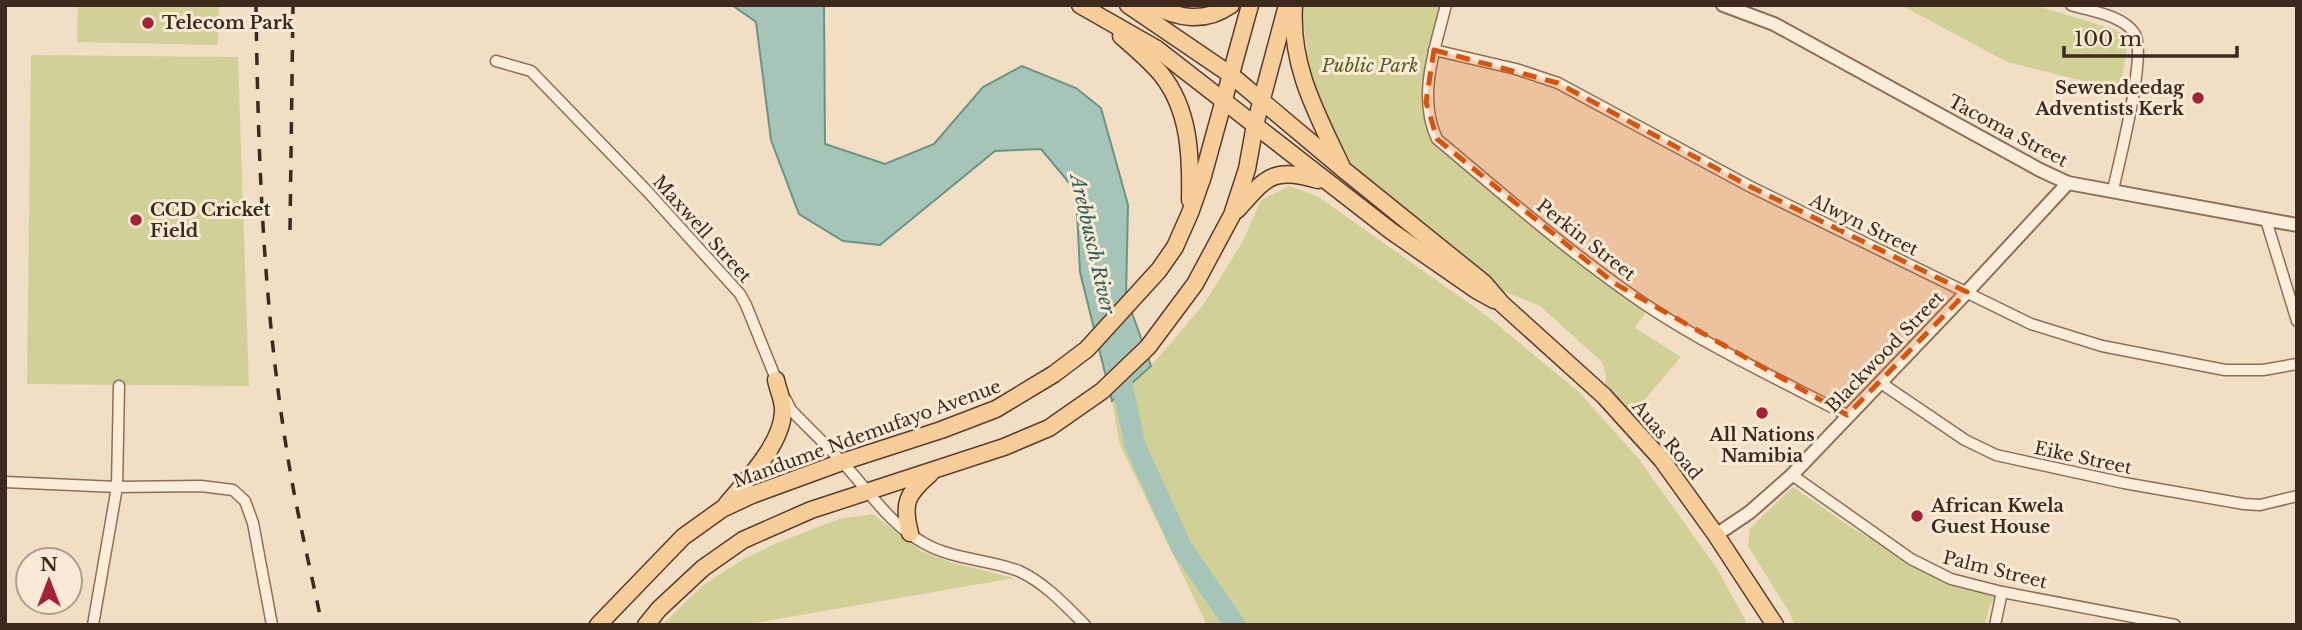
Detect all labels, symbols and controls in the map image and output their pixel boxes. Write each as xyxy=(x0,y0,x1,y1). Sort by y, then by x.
place label: Telecom Park xyxy=(162,12,295,34)
scale bar xyxy=(2064,14,2237,58)
marker: Telecom Park xyxy=(140,15,156,31)
text: 100 m xyxy=(2074,26,2142,52)
park label: Public Park xyxy=(1321,55,1418,77)
place label: Sewendeedag Adventists Kerk xyxy=(2034,77,2185,120)
street label: Tacoma Street xyxy=(1944,90,2072,172)
marker: Sewendeedag Adventists Kerk xyxy=(2190,90,2206,106)
water label: Arebbusch River xyxy=(1065,169,1120,317)
street label: Maxwell Street xyxy=(648,171,756,287)
street label: Alwyn Street xyxy=(1805,189,1922,261)
street label: Perkin Street xyxy=(1532,194,1640,286)
place label: CCD Cricket Field xyxy=(150,199,270,242)
marker: CCD Cricket Field xyxy=(128,212,144,228)
street label: Blackwood Street xyxy=(1821,287,1949,417)
street label: Mandume Ndemufayo Avenue xyxy=(730,375,1004,493)
street label: Auas Road xyxy=(1627,395,1707,484)
marker: All Nations Namibia xyxy=(1754,405,1770,421)
place label: All Nations Namibia xyxy=(1708,424,1815,467)
street label: Eike Street xyxy=(2032,437,2134,479)
place label: African Kwela Guest House xyxy=(1930,495,2065,538)
marker: African Kwela Guest House xyxy=(1909,508,1925,524)
north arrow xyxy=(14,546,84,616)
street label: Palm Street xyxy=(1941,546,2050,594)
text: N xyxy=(40,553,58,576)

